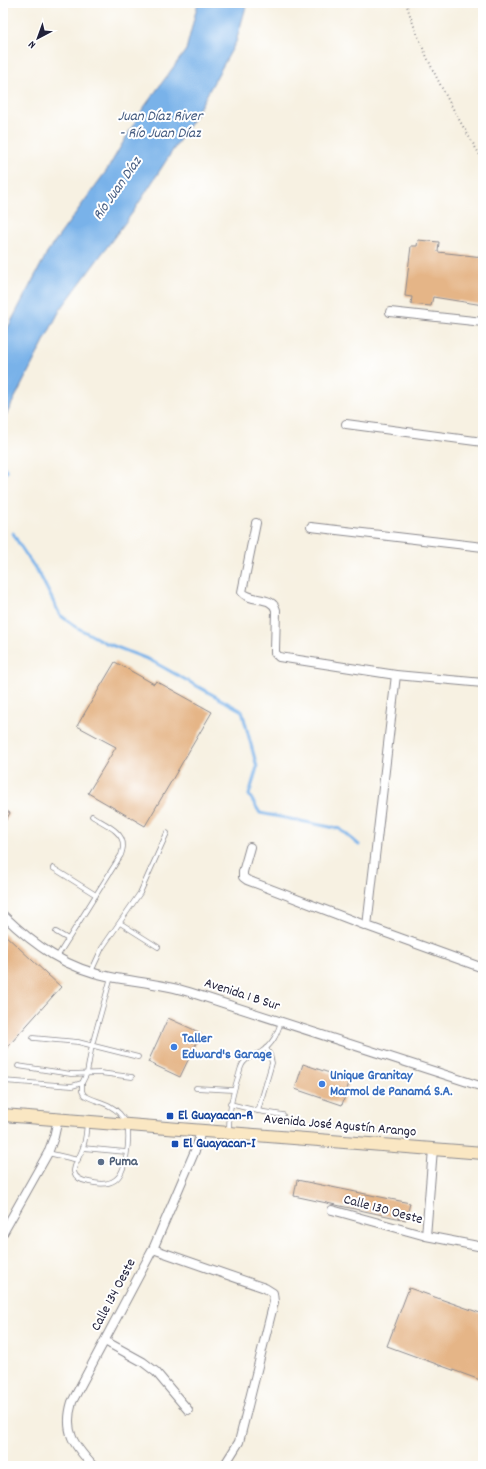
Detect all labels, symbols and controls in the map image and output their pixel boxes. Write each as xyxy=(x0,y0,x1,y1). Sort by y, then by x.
north arrow xyxy=(18,18,58,58)
text: N xyxy=(25,36,40,52)
water label: Juan Díaz River - Río Juan Díaz xyxy=(118,106,204,145)
water label: Río Juan Díaz xyxy=(88,152,149,225)
street label: Avenida 1 B Sur xyxy=(202,973,283,1017)
place label: Taller Edward's Garage xyxy=(182,1029,272,1065)
marker: Taller Edward's Garage xyxy=(169,1042,179,1052)
place label: Unique Granitay Marmol de Panamá S.A. xyxy=(330,1066,453,1102)
marker: Unique Granitay Marmol de Panamá S.A. xyxy=(317,1079,327,1089)
place label: El Guayacan-R xyxy=(178,1106,253,1126)
street label: Avenida José Agustín Arango xyxy=(263,1109,417,1143)
marker: El Guayacan-R xyxy=(165,1111,175,1121)
place label: El Guayacan-I xyxy=(183,1134,256,1154)
marker: El Guayacan-I xyxy=(170,1139,180,1149)
place label: Puma xyxy=(109,1152,139,1172)
marker: Puma xyxy=(96,1157,106,1167)
street label: Calle 130 Oeste xyxy=(341,1190,425,1230)
street label: Calle 134 Oeste xyxy=(87,1255,141,1335)

